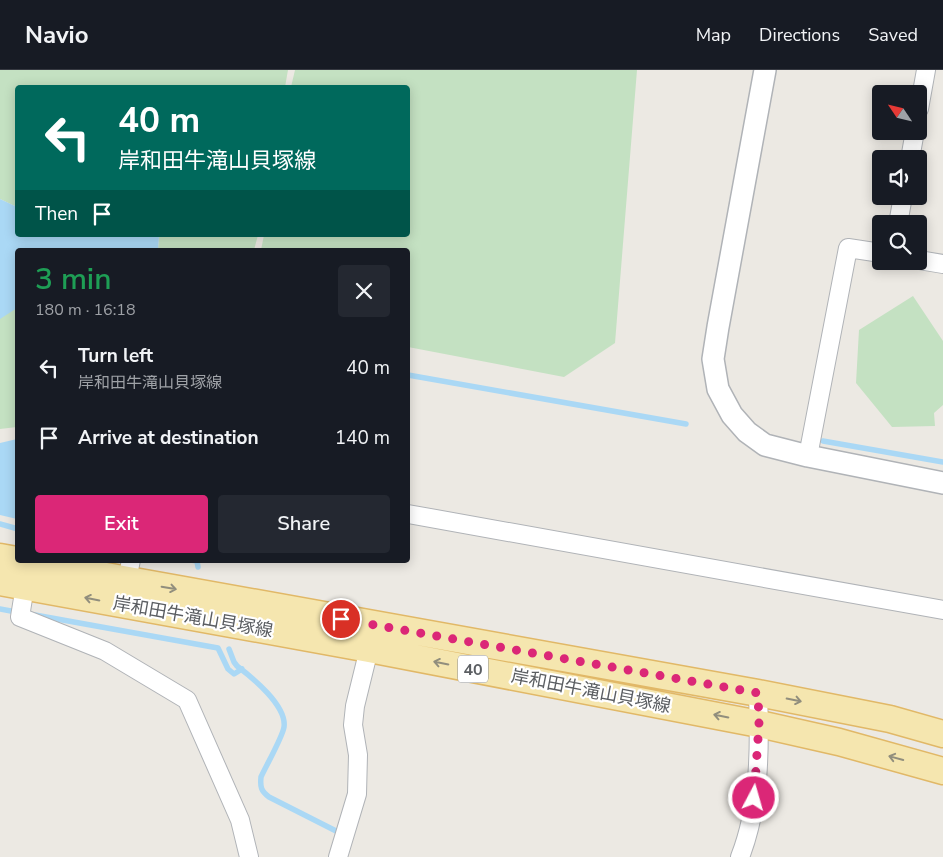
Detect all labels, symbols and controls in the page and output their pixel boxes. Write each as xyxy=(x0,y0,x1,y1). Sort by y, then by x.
text: Navio xyxy=(25,19,89,51)
text: Map xyxy=(696,23,731,47)
text: Directions xyxy=(759,23,840,47)
text: Saved xyxy=(868,23,918,47)
north arrow xyxy=(872,85,928,140)
map controls xyxy=(872,85,927,270)
text: 40 m xyxy=(118,97,200,144)
icon: left xyxy=(35,105,100,170)
text: 岸和田牛滝山貝塚線 xyxy=(118,146,316,176)
button: sound xyxy=(872,150,927,205)
icon: arrive xyxy=(88,200,116,228)
text: Then xyxy=(35,201,78,227)
button: search xyxy=(872,215,927,270)
text: 3 min xyxy=(35,259,111,300)
button: close xyxy=(338,265,390,317)
text: 180 m · 16:18 xyxy=(35,299,136,321)
text: Turn left xyxy=(78,343,153,369)
icon: left xyxy=(35,354,63,382)
text: 40 m xyxy=(346,355,390,381)
text: 岸和田牛滝山貝塚線 xyxy=(78,372,222,394)
icon: arrive xyxy=(35,424,63,452)
text: Arrive at destination xyxy=(78,425,259,451)
text: 140 m xyxy=(335,425,390,451)
button: Exit xyxy=(35,495,208,553)
button: Share xyxy=(218,495,390,553)
one-way arrow xyxy=(160,583,176,593)
street label: 岸和田牛滝山貝塚線 xyxy=(111,591,275,643)
one-way arrow xyxy=(84,594,100,603)
pin xyxy=(320,598,362,640)
icon: arrive xyxy=(327,605,355,633)
road number: 40 xyxy=(458,656,488,682)
one-way arrow xyxy=(433,657,449,667)
street label: 岸和田牛滝山貝塚線 xyxy=(509,664,673,718)
one-way arrow xyxy=(785,696,801,705)
one-way arrow xyxy=(713,711,729,721)
one-way arrow xyxy=(888,753,904,762)
position arrow xyxy=(727,771,779,823)

